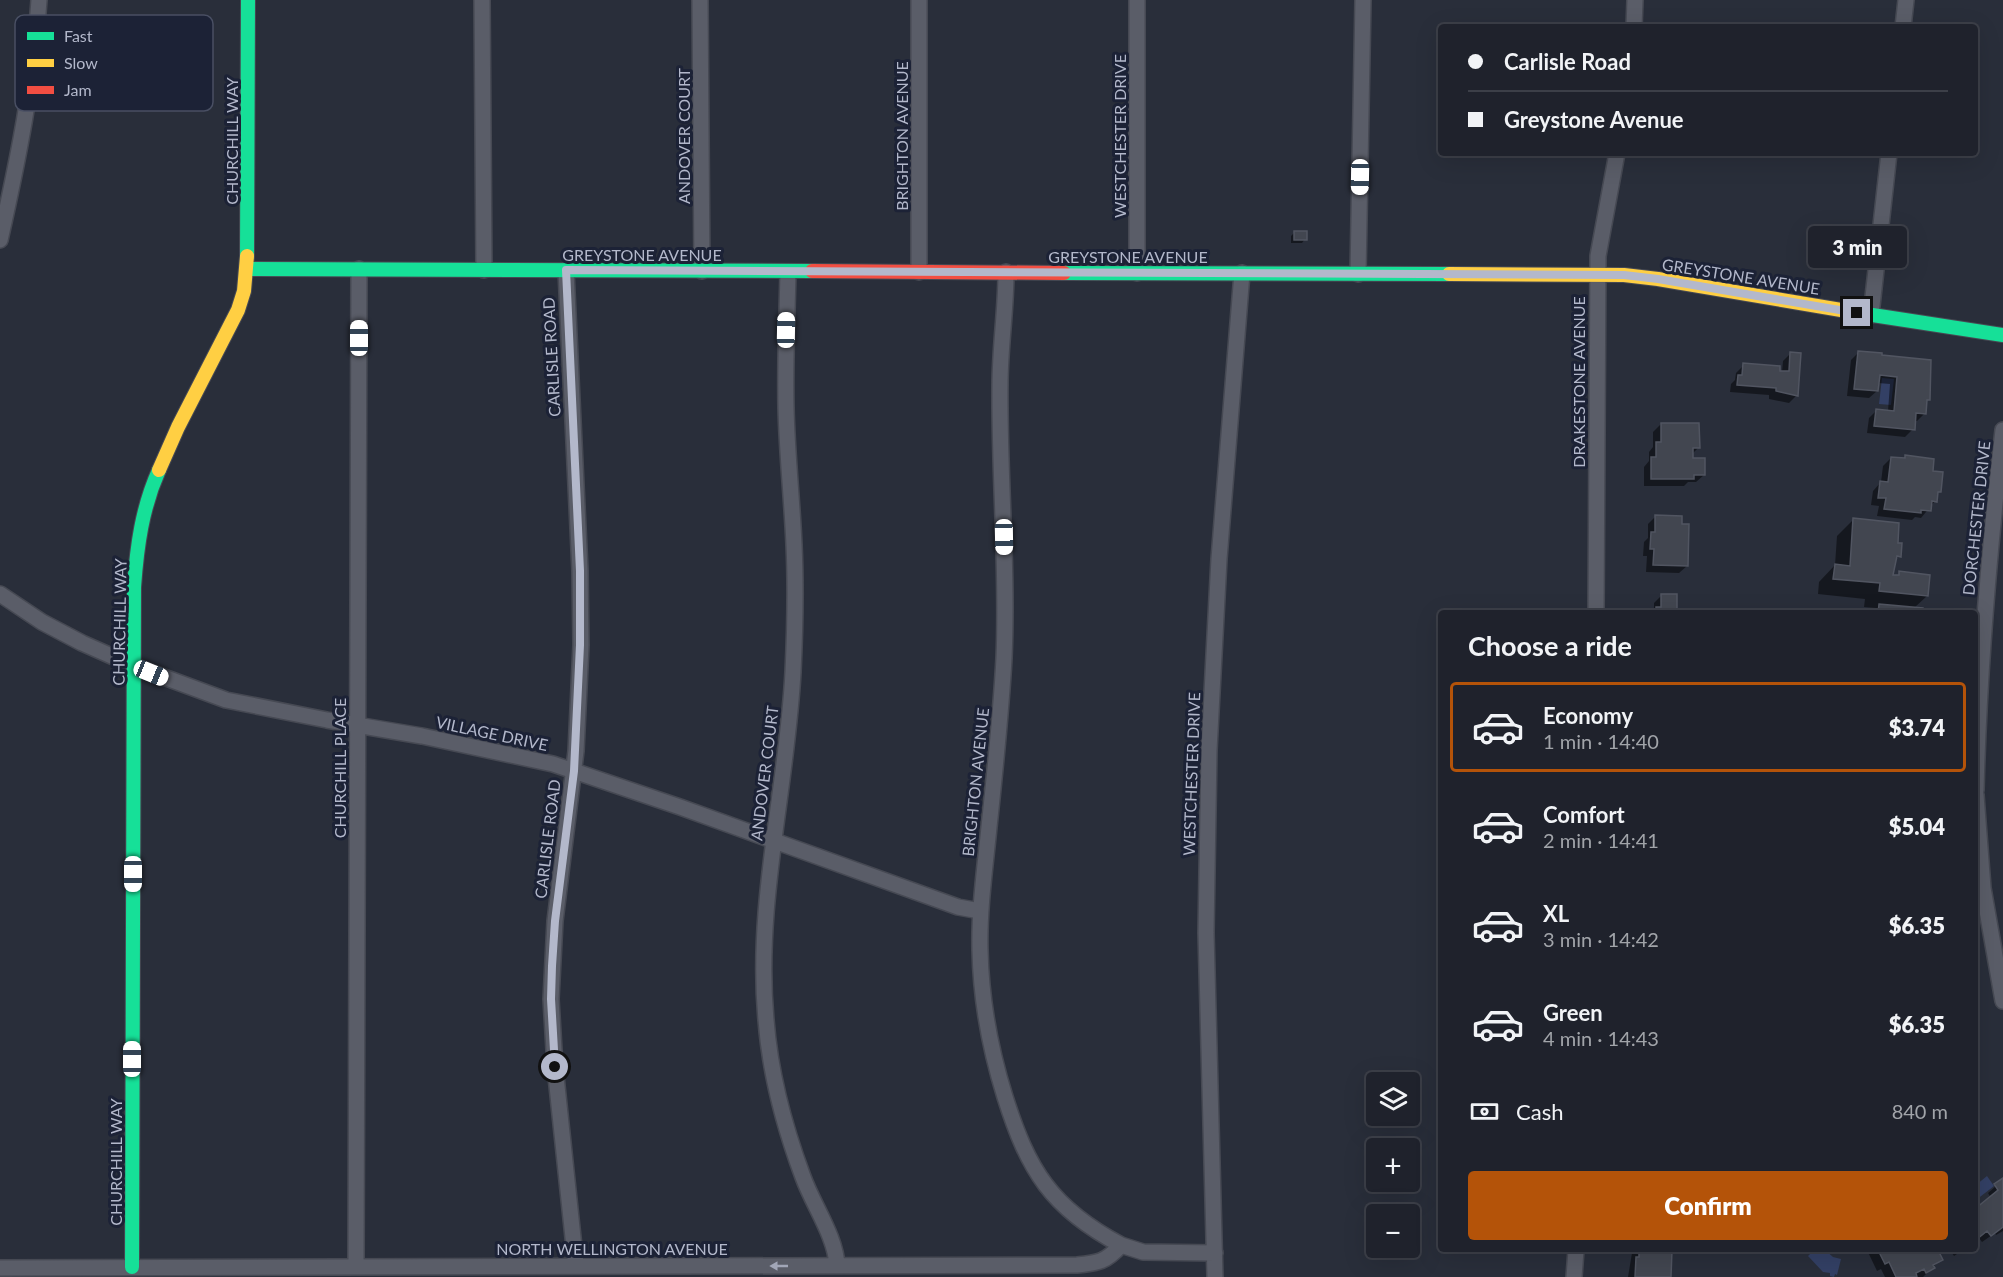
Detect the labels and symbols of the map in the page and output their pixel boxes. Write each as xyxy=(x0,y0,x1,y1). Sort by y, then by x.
legend xyxy=(15,15,213,111)
text: Fast xyxy=(64,26,93,45)
text: Slow xyxy=(64,53,98,72)
street label: WESTCHESTER DRIVE xyxy=(1110,54,1129,218)
street label: BRIGHTON AVENUE xyxy=(892,61,911,211)
street label: ANDOVER COURT xyxy=(674,67,693,204)
street label: CHURCHILL WAY xyxy=(222,77,241,205)
text: Jam xyxy=(64,80,92,99)
car xyxy=(1351,159,1369,195)
callout: 3 min xyxy=(1808,226,1906,268)
street label: GREYSTONE AVENUE xyxy=(562,245,722,264)
street label: GREYSTONE AVENUE xyxy=(1048,247,1208,266)
street label: GREYSTONE AVENUE xyxy=(1661,254,1821,298)
street label: DRAKESTONE AVENUE xyxy=(1569,296,1588,468)
street label: CARLISLE ROAD xyxy=(538,297,564,417)
route end xyxy=(1843,299,1870,326)
car xyxy=(777,312,795,348)
car xyxy=(350,320,368,356)
street label: DORCHESTER DRIVE xyxy=(1958,440,1994,596)
car xyxy=(995,519,1013,555)
street label: CHURCHILL WAY xyxy=(108,558,130,686)
car xyxy=(131,658,171,688)
street label: WESTCHESTER DRIVE xyxy=(1179,692,1203,856)
street label: CHURCHILL PLACE xyxy=(330,698,349,838)
street label: ANDOVER COURT xyxy=(746,704,782,842)
street label: BRIGHTON AVENUE xyxy=(958,707,992,857)
street label: VILLAGE DRIVE xyxy=(434,712,550,754)
street label: CARLISLE ROAD xyxy=(530,778,564,900)
car xyxy=(124,856,142,892)
car xyxy=(123,1041,141,1077)
route start xyxy=(541,1053,568,1080)
street label: CHURCHILL WAY xyxy=(106,1098,125,1226)
street label: NORTH WELLINGTON AVENUE xyxy=(496,1239,728,1258)
one-way arrow xyxy=(769,1261,788,1271)

